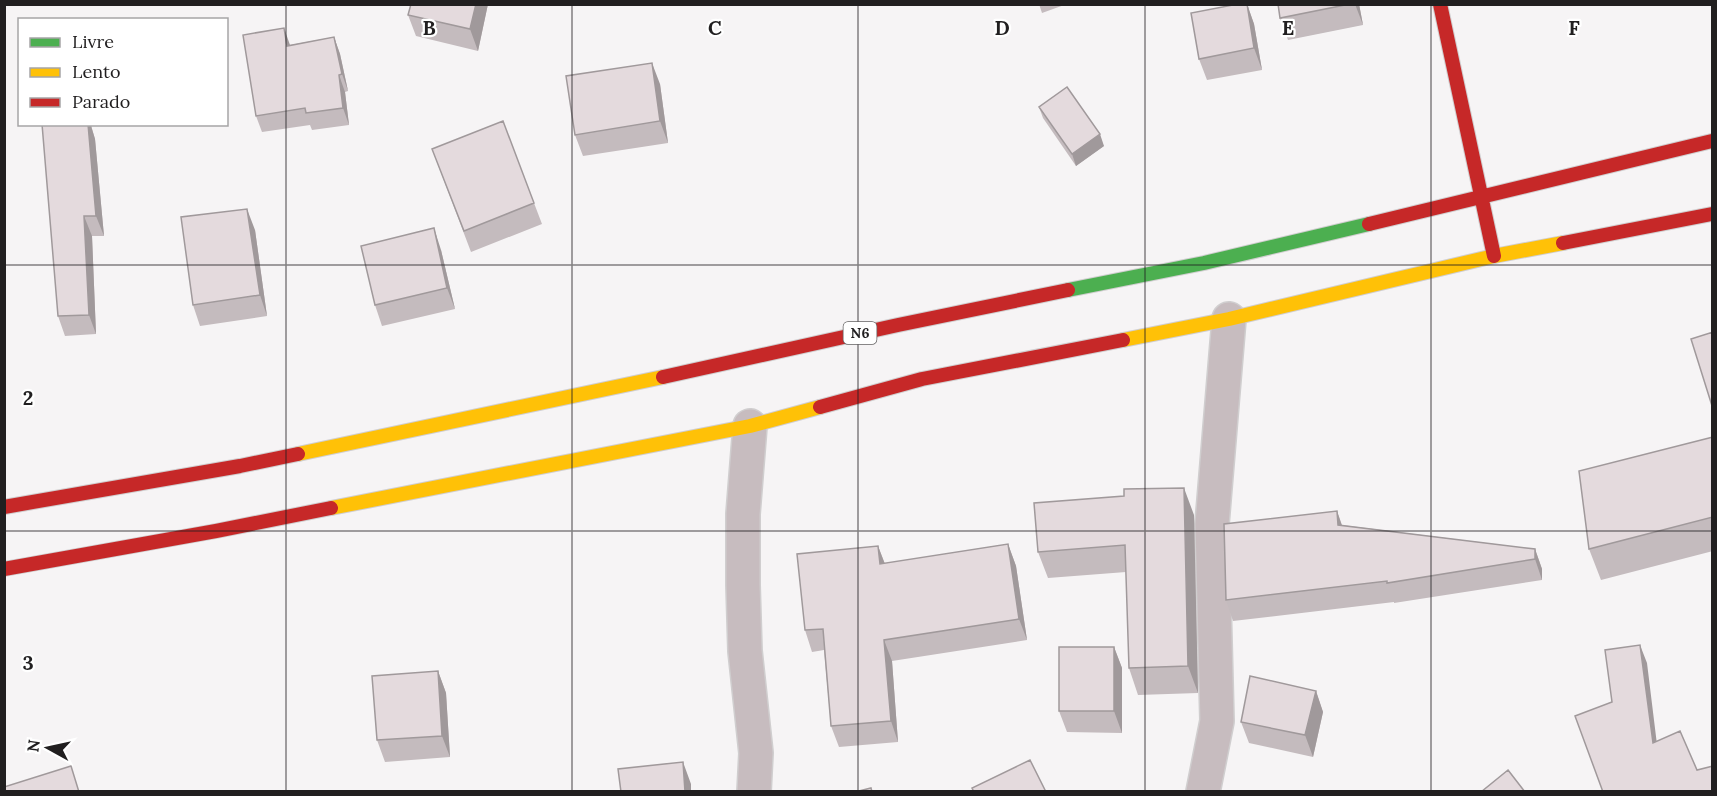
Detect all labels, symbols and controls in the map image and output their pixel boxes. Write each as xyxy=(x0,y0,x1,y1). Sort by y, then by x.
text: B xyxy=(422,15,436,40)
text: C xyxy=(708,15,722,40)
text: D xyxy=(994,15,1010,40)
text: E xyxy=(1282,15,1294,40)
text: F xyxy=(1568,15,1580,40)
legend xyxy=(18,18,228,126)
text: Livre xyxy=(72,30,114,53)
text: Lento xyxy=(72,60,120,83)
text: Parado xyxy=(72,90,130,113)
road number: N6 xyxy=(844,322,876,344)
text: 2 xyxy=(23,385,33,410)
text: 3 xyxy=(22,650,34,675)
north arrow xyxy=(18,718,78,778)
text: N xyxy=(22,738,44,753)

